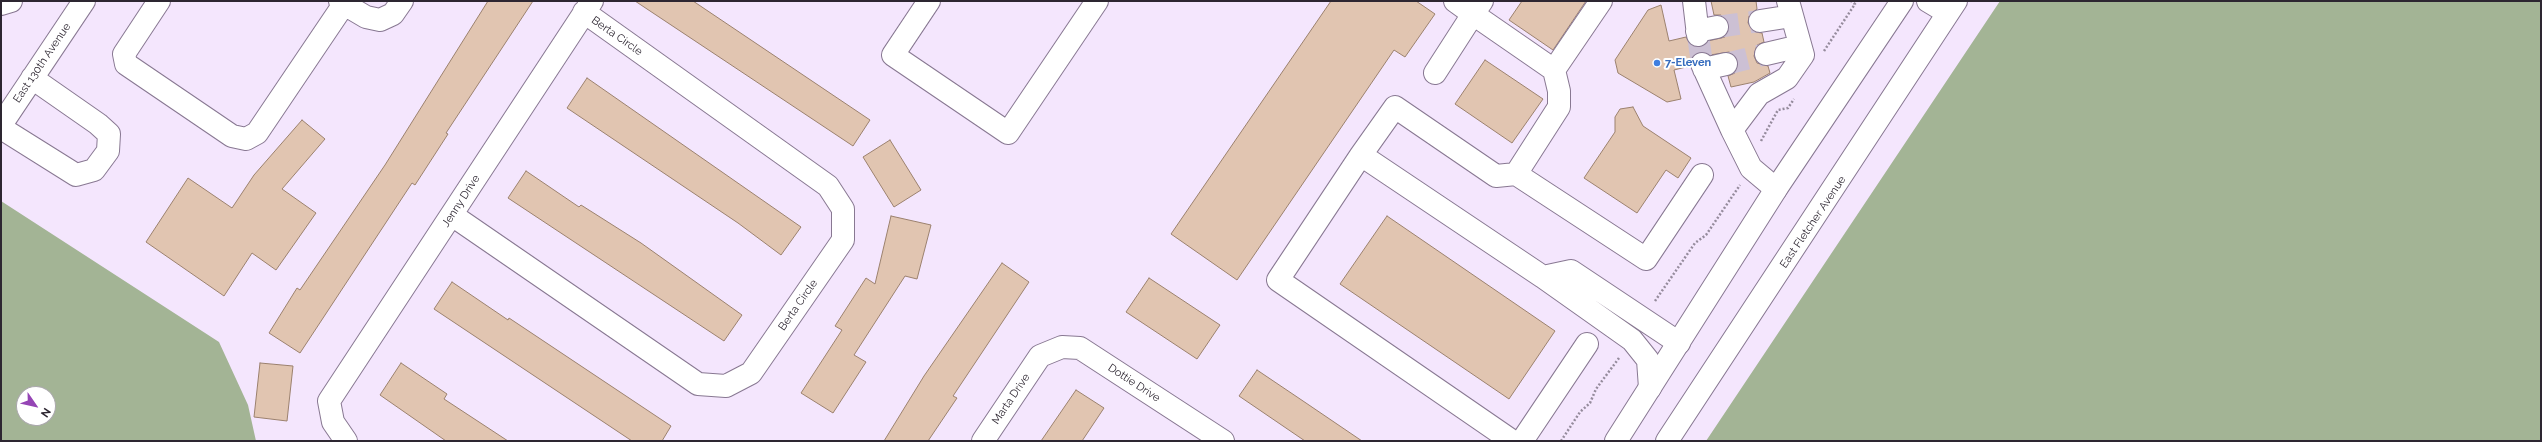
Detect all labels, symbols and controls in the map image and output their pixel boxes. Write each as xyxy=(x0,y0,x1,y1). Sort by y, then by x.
street label: Berta Circle xyxy=(589,14,645,58)
street label: East 130th Avenue xyxy=(10,21,74,105)
place label: 7-Eleven xyxy=(1665,56,1711,70)
marker: 7-Eleven xyxy=(1652,58,1662,68)
street label: Jenny Drive xyxy=(439,173,483,229)
street label: East Fletcher Avenue xyxy=(1777,173,1849,271)
street label: Berta Circle xyxy=(776,277,820,333)
street label: Dottie Drive xyxy=(1105,361,1163,405)
street label: Marta Drive xyxy=(989,371,1033,427)
north arrow xyxy=(16,386,56,426)
text: N xyxy=(38,405,53,420)

